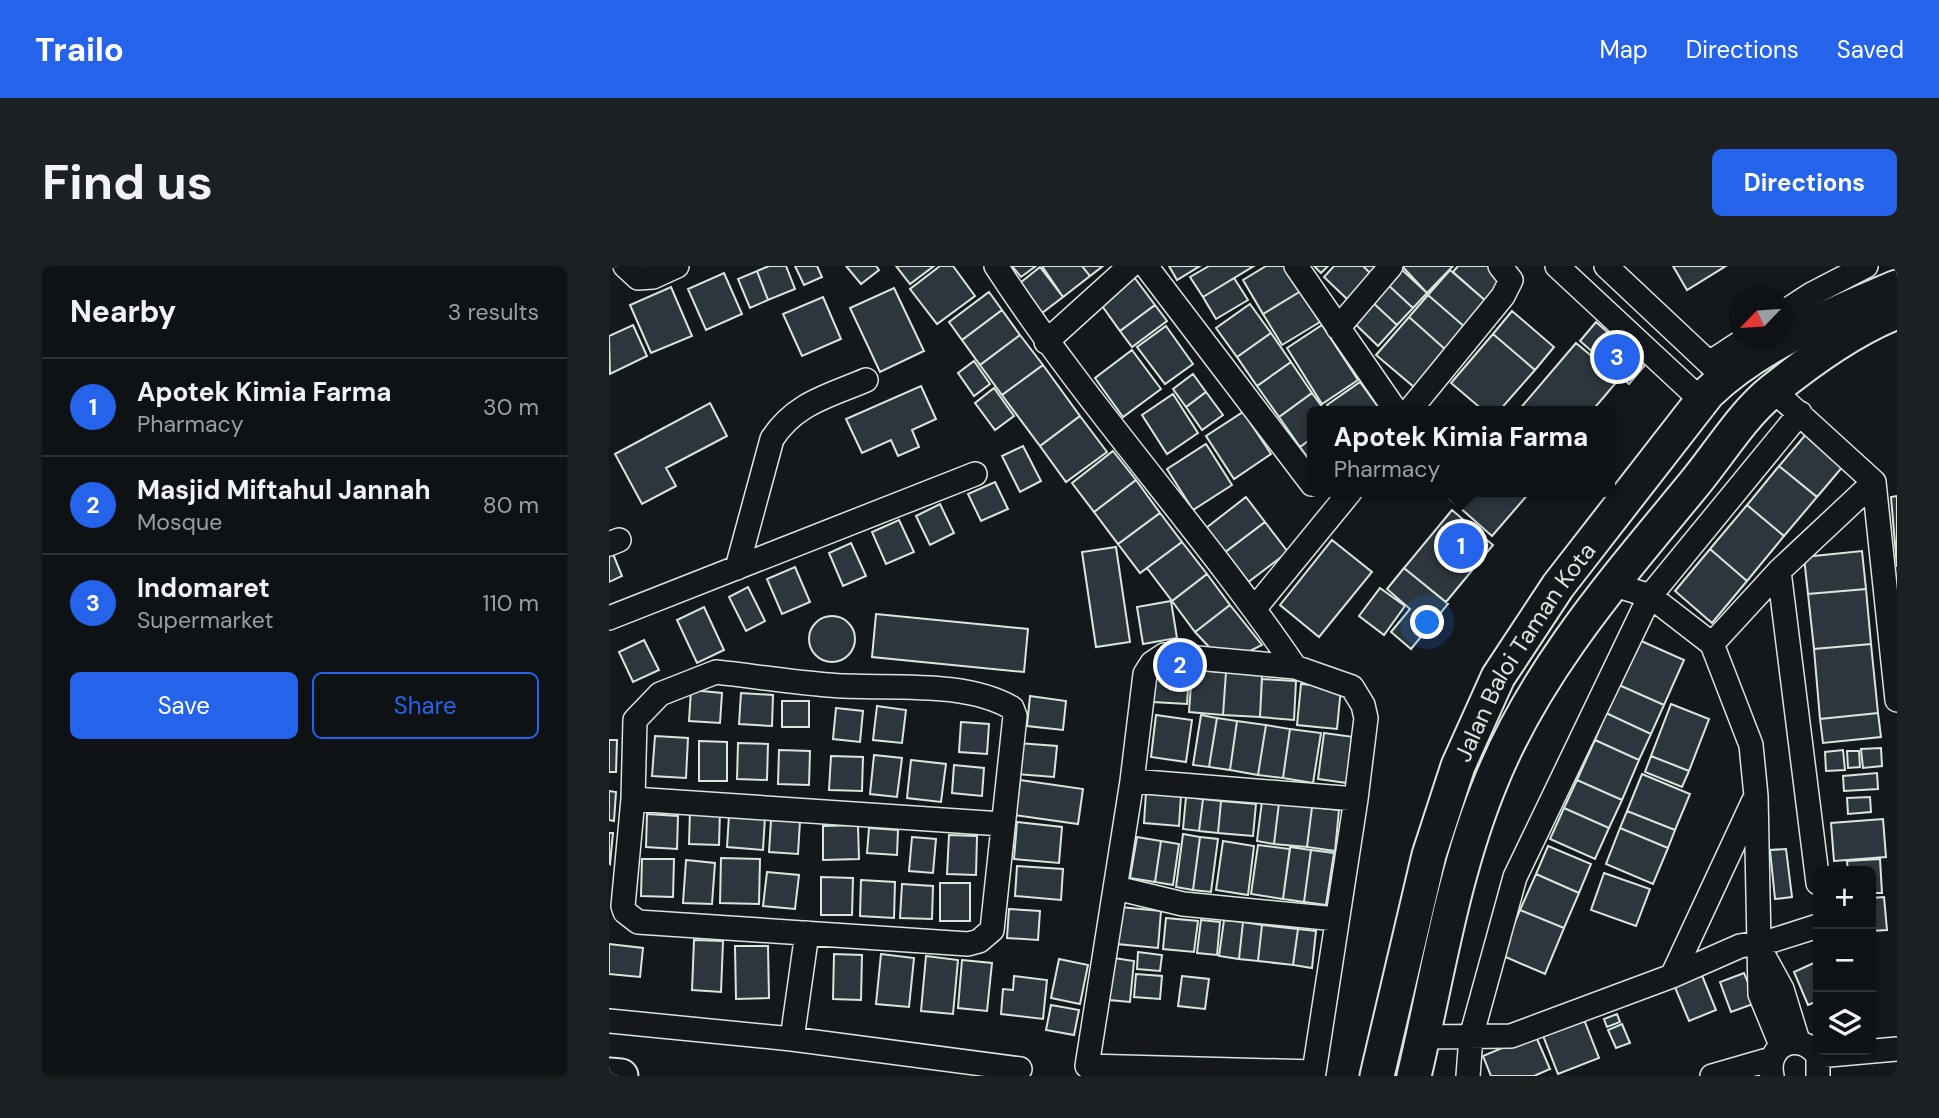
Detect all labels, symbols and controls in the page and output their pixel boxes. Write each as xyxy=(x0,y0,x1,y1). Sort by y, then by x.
text: Trailo xyxy=(35,28,124,71)
text: Map xyxy=(1600,34,1648,65)
text: Directions xyxy=(1686,34,1799,65)
text: Saved xyxy=(1837,34,1904,65)
button: Directions xyxy=(1712,149,1897,216)
text: Find us xyxy=(42,150,213,214)
north arrow xyxy=(1729,287,1792,350)
text: Nearby xyxy=(70,292,176,331)
text: 3 results xyxy=(448,297,539,327)
pin: 3 xyxy=(1594,331,1640,383)
text: Apotek Kimia Farma xyxy=(137,375,391,409)
text: 1 xyxy=(89,392,97,422)
text: 30 m xyxy=(483,392,539,422)
popup xyxy=(1307,406,1615,497)
text: Pharmacy xyxy=(137,409,244,439)
text: Apotek Kimia Farma xyxy=(1334,420,1588,454)
text: Pharmacy xyxy=(1334,454,1440,484)
text: Masjid Miftahul Jannah xyxy=(137,473,431,507)
text: 2 xyxy=(86,490,100,520)
text: 80 m xyxy=(483,490,539,520)
text: Mosque xyxy=(137,507,222,537)
pin: 1 xyxy=(1438,520,1484,572)
street label: Jalan Baloi Taman Kota xyxy=(1446,536,1602,766)
text: Indomaret xyxy=(137,571,270,605)
text: 3 xyxy=(86,588,100,618)
text: 110 m xyxy=(482,588,539,618)
text: Supermarket xyxy=(137,605,273,635)
your location xyxy=(1410,605,1444,639)
pin: 2 xyxy=(1157,639,1203,691)
button: Save xyxy=(70,672,298,739)
button: Share xyxy=(312,672,539,739)
map controls xyxy=(1813,866,1876,1055)
button: + xyxy=(1813,866,1876,929)
button: − xyxy=(1813,929,1876,992)
button: layers xyxy=(1813,992,1876,1055)

